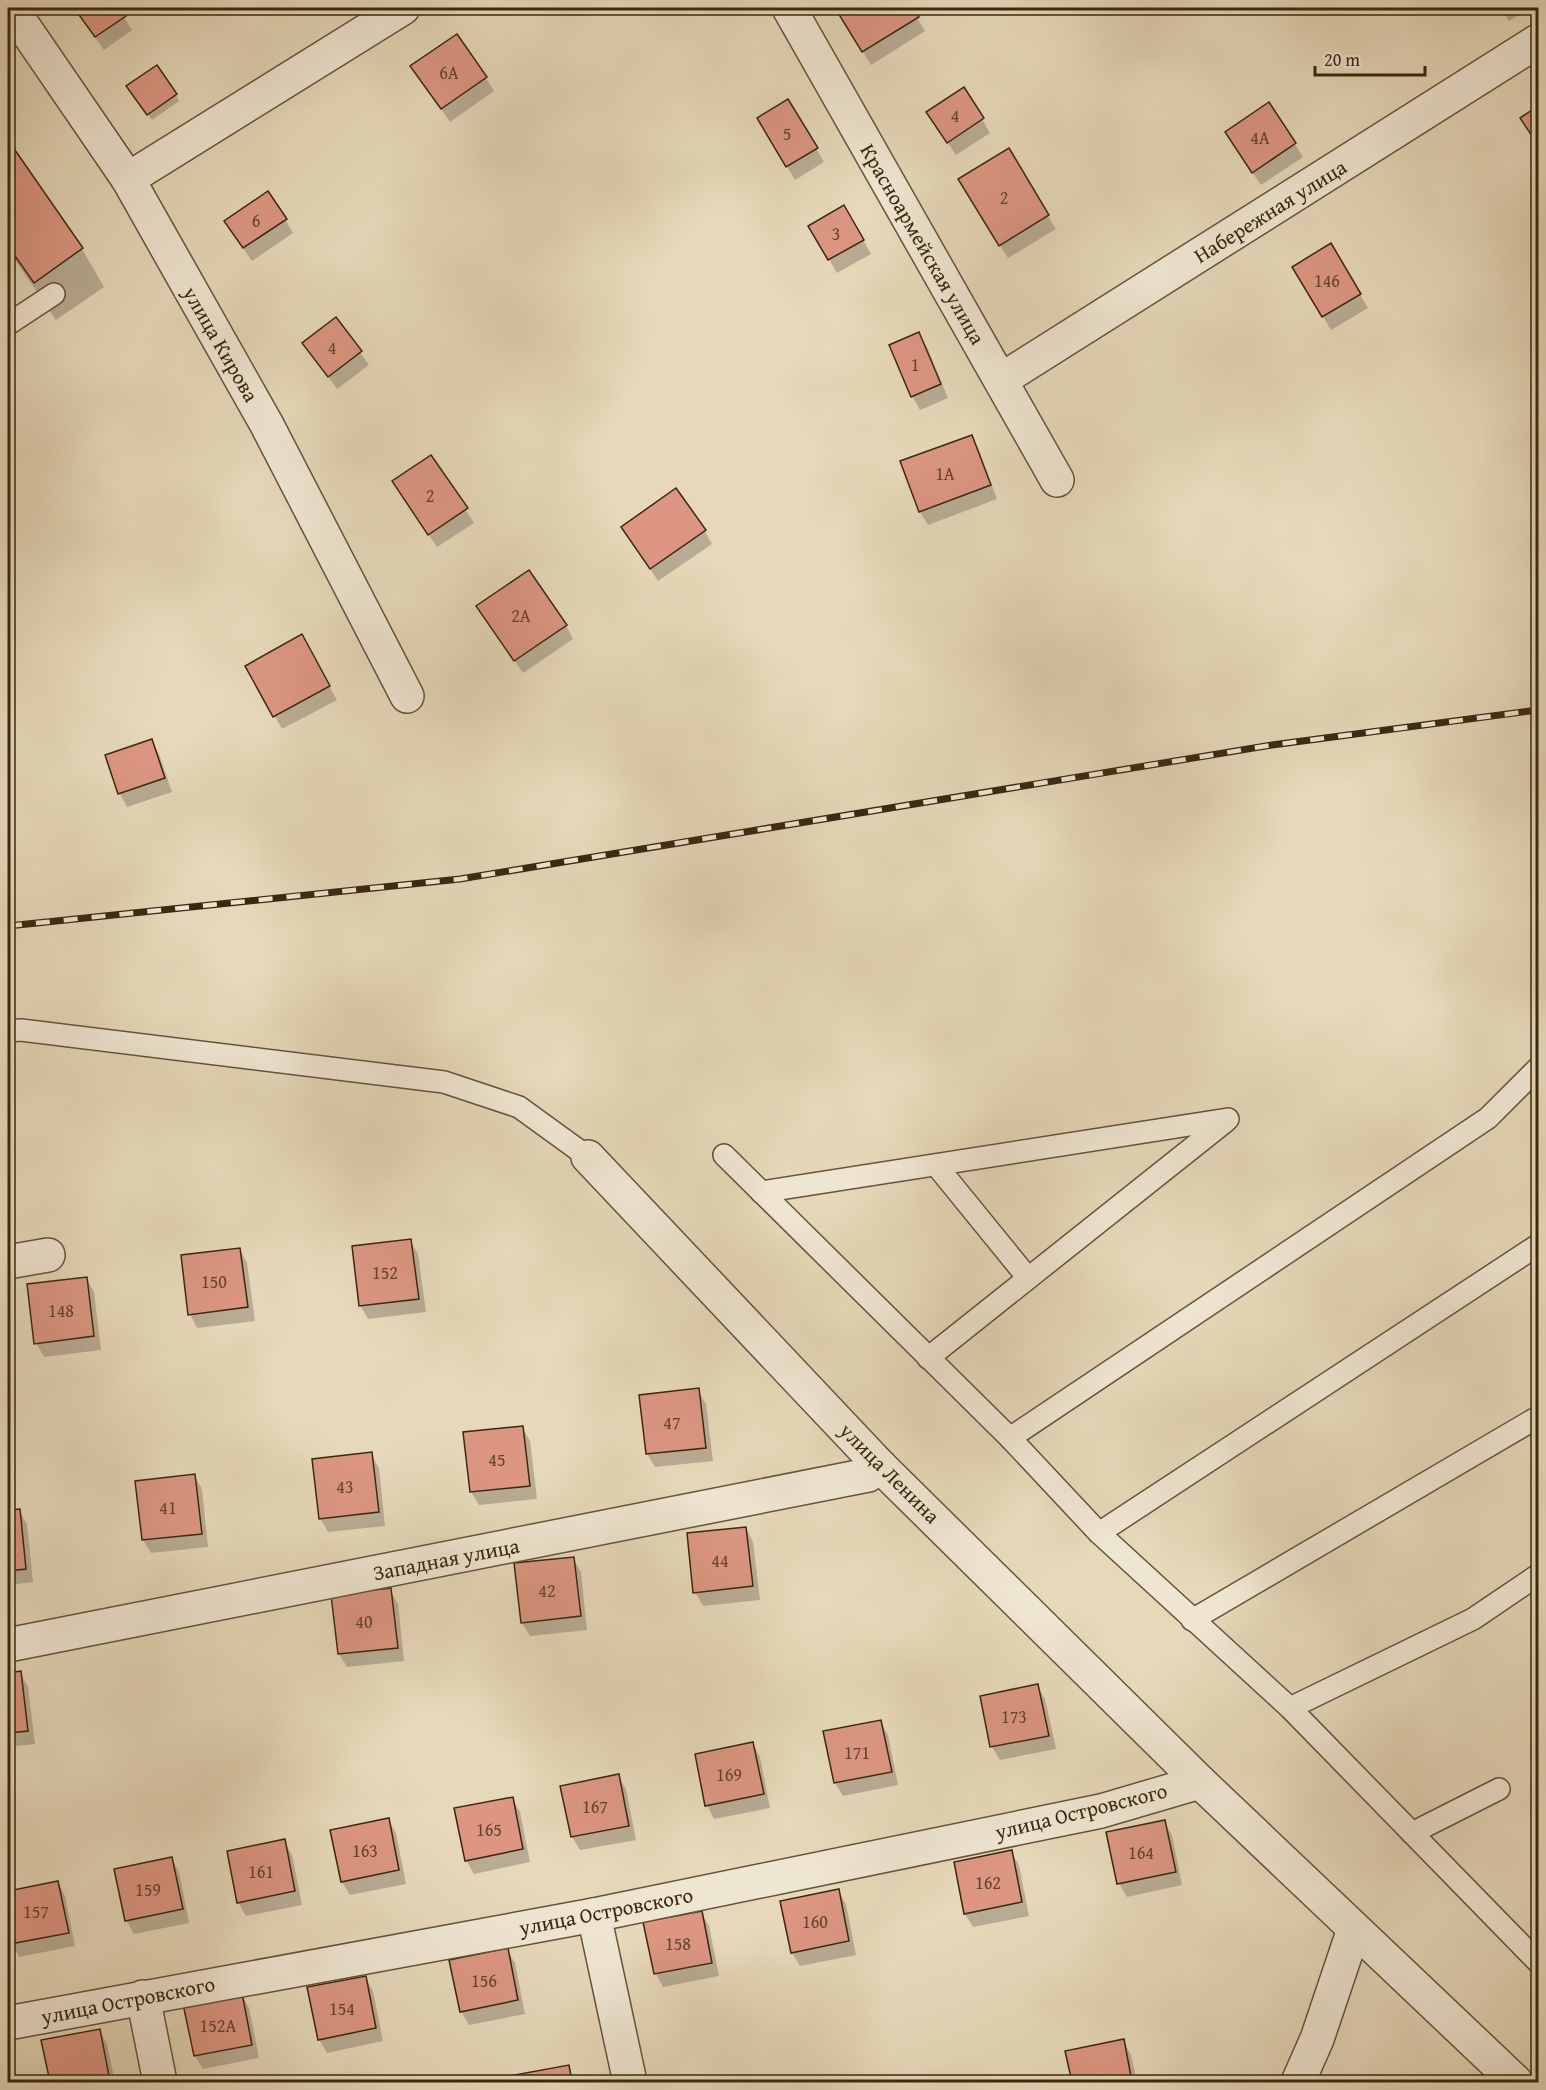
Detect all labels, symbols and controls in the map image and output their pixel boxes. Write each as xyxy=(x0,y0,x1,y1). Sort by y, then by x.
scale bar xyxy=(1315,39,1424,77)
text: 20 m xyxy=(1324,46,1360,73)
house number: 6А xyxy=(439,59,459,86)
house number: 4 xyxy=(951,102,959,129)
house number: 5 xyxy=(783,120,791,147)
house number: 4А xyxy=(1250,124,1270,151)
street label: Красноармейская улица xyxy=(853,138,993,350)
street label: Набережная улица xyxy=(1187,151,1353,271)
house number: 2 xyxy=(1000,184,1008,211)
house number: 6 xyxy=(252,207,260,234)
house number: 3 xyxy=(832,220,840,247)
house number: 146 xyxy=(1314,267,1340,294)
street label: улица Кирова xyxy=(175,280,267,408)
house number: 4 xyxy=(328,334,336,361)
house number: 1 xyxy=(911,351,919,378)
house number: 1А xyxy=(935,460,955,487)
house number: 2 xyxy=(426,482,434,509)
house number: 2А xyxy=(511,602,531,629)
house number: 152 xyxy=(372,1259,398,1286)
house number: 150 xyxy=(201,1268,227,1295)
house number: 148 xyxy=(48,1297,74,1324)
house number: 47 xyxy=(663,1409,681,1436)
street label: улица Ленина xyxy=(832,1415,947,1530)
house number: 45 xyxy=(488,1446,506,1473)
house number: 43 xyxy=(336,1473,354,1500)
house number: 41 xyxy=(159,1494,177,1521)
street label: Западная улица xyxy=(370,1530,522,1588)
house number: 44 xyxy=(711,1547,729,1574)
house number: 42 xyxy=(538,1577,556,1604)
house number: 40 xyxy=(355,1608,373,1635)
house number: 173 xyxy=(1001,1703,1027,1730)
house number: 171 xyxy=(844,1739,870,1766)
house number: 169 xyxy=(716,1761,742,1788)
street label: улица Островского xyxy=(991,1775,1170,1848)
house number: 167 xyxy=(582,1793,608,1820)
house number: 165 xyxy=(476,1816,502,1843)
house number: 163 xyxy=(352,1837,378,1864)
house number: 164 xyxy=(1128,1839,1154,1866)
house number: 161 xyxy=(248,1858,274,1885)
house number: 162 xyxy=(975,1869,1001,1896)
house number: 159 xyxy=(135,1876,161,1903)
street label: улица Островского xyxy=(515,1879,696,1943)
house number: 157 xyxy=(23,1898,49,1925)
house number: 160 xyxy=(802,1908,828,1935)
house number: 158 xyxy=(665,1930,691,1957)
house number: 156 xyxy=(471,1967,497,1994)
street label: улица Островского xyxy=(37,1968,218,2032)
house number: 154 xyxy=(329,1995,355,2022)
house number: 152А xyxy=(200,2012,237,2039)

